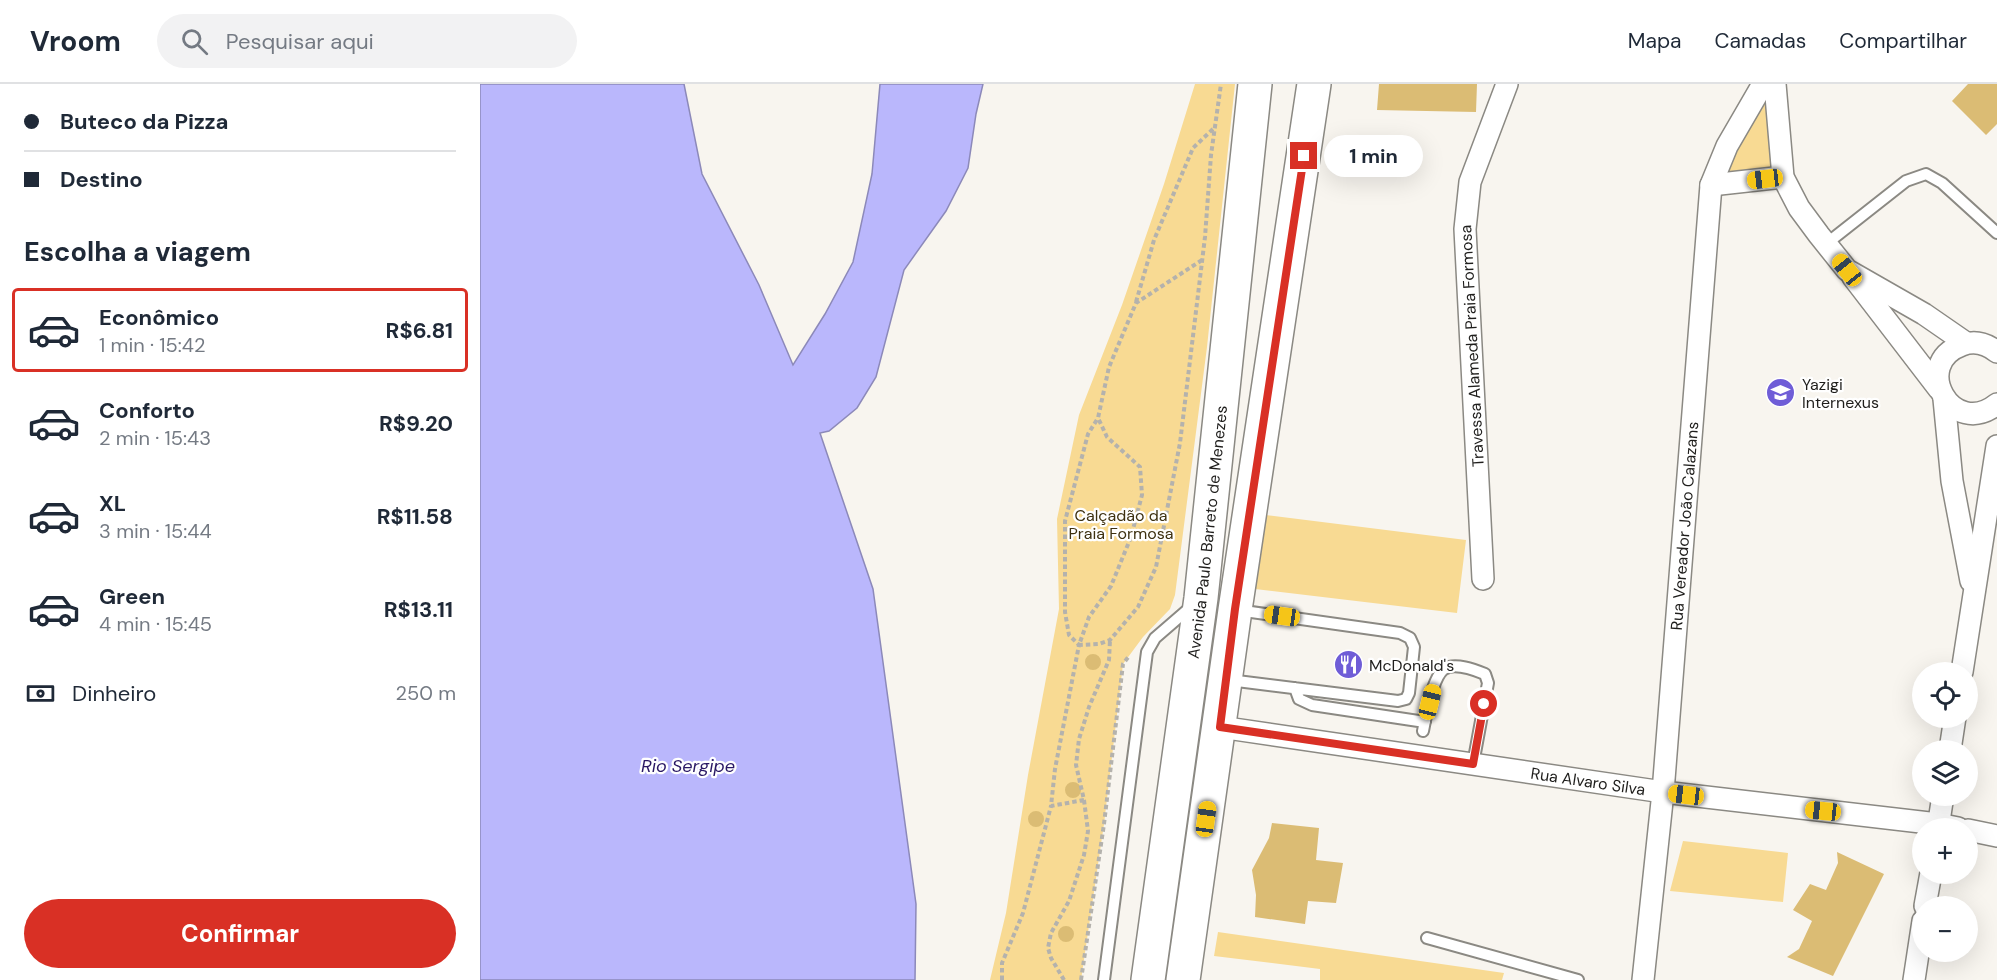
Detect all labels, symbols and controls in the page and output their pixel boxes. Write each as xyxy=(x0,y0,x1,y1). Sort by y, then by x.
search box xyxy=(157,14,577,68)
text: Vroom xyxy=(30,23,121,60)
icon: search xyxy=(178,25,211,58)
text: Pesquisar aqui xyxy=(226,27,374,56)
text: Mapa xyxy=(1628,27,1681,55)
text: Camadas xyxy=(1714,27,1806,55)
text: Compartilhar xyxy=(1839,27,1967,55)
text: Buteco da Pizza xyxy=(60,107,228,136)
callout: 1 min xyxy=(1325,135,1424,177)
route end xyxy=(1290,142,1317,169)
text: 1 min xyxy=(1349,143,1398,169)
text: Destino xyxy=(60,165,143,194)
car xyxy=(1746,168,1784,190)
street label: Travessa Alameda Praia Formosa xyxy=(1455,224,1489,468)
text: Escolha a viagem xyxy=(24,234,251,269)
car xyxy=(1829,250,1865,290)
icon: car xyxy=(27,303,81,357)
text: Econômico xyxy=(99,303,219,332)
text: R$6.81 xyxy=(386,316,453,345)
text: 1 min · 15:42 xyxy=(99,332,205,358)
place label: Yazigi Internexus xyxy=(1802,374,1879,413)
school or university icon: Yazigi Internexus xyxy=(1765,377,1797,409)
icon: car xyxy=(27,396,81,450)
text: Conforto xyxy=(99,396,195,425)
street label: Avenida Paulo Barreto de Menezes xyxy=(1182,404,1232,660)
text: R$9.20 xyxy=(379,409,453,438)
street label: Rua Vereador João Calazans xyxy=(1665,421,1703,631)
text: 2 min · 15:43 xyxy=(99,425,211,451)
icon: car xyxy=(27,489,81,543)
text: XL xyxy=(99,489,126,518)
text: R$11.58 xyxy=(377,502,453,531)
park label: Calçadão da Praia Formosa xyxy=(1069,505,1173,544)
text: 3 min · 15:44 xyxy=(99,518,212,544)
icon: car xyxy=(27,582,81,636)
text: Green xyxy=(99,582,165,611)
text: R$13.11 xyxy=(384,595,453,624)
car xyxy=(1263,605,1301,627)
text: 4 min · 15:45 xyxy=(99,611,212,637)
restaurant icon: McDonald's xyxy=(1332,649,1364,681)
place label: McDonald's xyxy=(1369,655,1454,676)
map controls xyxy=(1912,662,1978,962)
button: locate xyxy=(1912,662,1978,728)
icon: cash xyxy=(24,677,57,710)
text: Dinheiro xyxy=(72,679,156,708)
text: 250 m xyxy=(395,680,456,706)
car xyxy=(1417,682,1443,722)
route start xyxy=(1470,690,1497,717)
button: layers xyxy=(1912,740,1978,806)
water label: Rio Sergipe xyxy=(641,754,735,778)
street label: Rua Alvaro Silva xyxy=(1529,762,1647,800)
car xyxy=(1667,784,1705,806)
car xyxy=(1195,800,1217,838)
car xyxy=(1804,800,1842,822)
button: + xyxy=(1912,818,1978,884)
button: − xyxy=(1912,896,1978,962)
button: Confirmar xyxy=(24,899,456,968)

